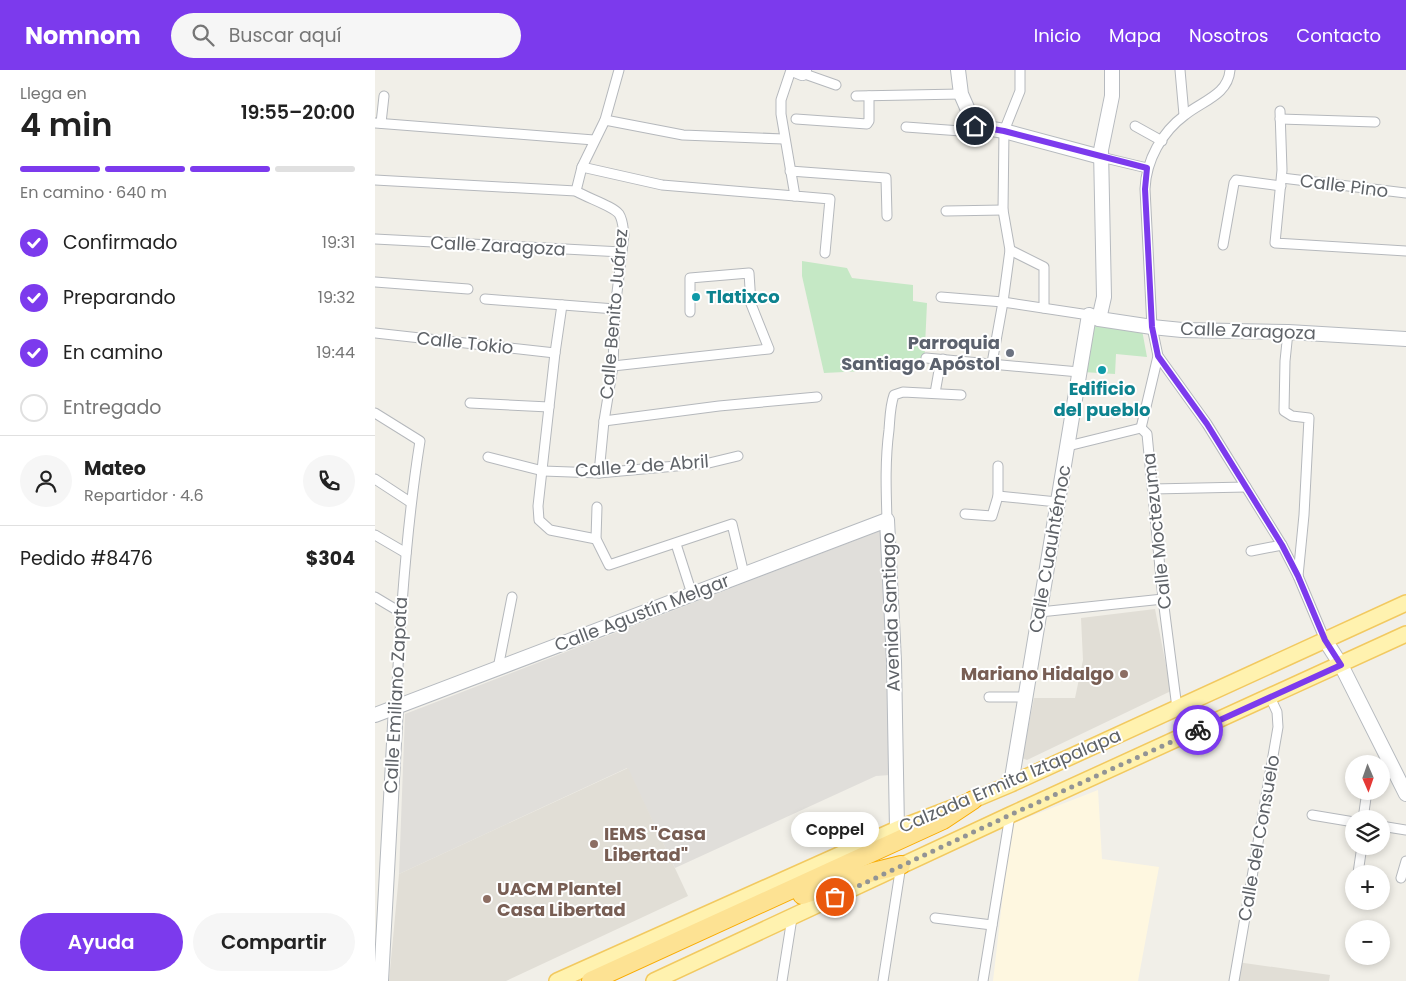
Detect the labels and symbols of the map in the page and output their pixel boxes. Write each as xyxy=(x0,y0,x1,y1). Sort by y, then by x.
pin xyxy=(954,105,996,147)
street label: Calle Pino xyxy=(1298,168,1390,203)
street label: Calle Benito Juárez xyxy=(594,228,633,400)
street label: Calle Zaragoza xyxy=(430,229,566,262)
place label: Tlatixco xyxy=(706,284,780,309)
marker: Tlatixco xyxy=(690,291,702,303)
street label: Calle Zaragoza xyxy=(1180,316,1316,345)
street label: Calle Tokio xyxy=(415,325,515,360)
place label: Parroquia Santiago Apóstol xyxy=(841,330,1000,376)
marker: Parroquia Santiago Apóstol xyxy=(1004,347,1016,359)
marker: Edificio del pueblo xyxy=(1096,364,1108,376)
place label: Edificio del pueblo xyxy=(1054,376,1150,422)
street label: Calle 2 de Abril xyxy=(574,448,710,483)
street label: Calle Moctezuma xyxy=(1136,452,1177,610)
street label: Calle Cuauhtémoc xyxy=(1022,463,1077,635)
street label: Avenida Santiago xyxy=(875,532,906,692)
street label: Calle Agustín Melgar xyxy=(551,568,733,657)
street label: Calle Emiliano Zapata xyxy=(378,596,413,794)
place label: Mariano Hidalgo xyxy=(961,661,1114,686)
marker: Mariano Hidalgo xyxy=(1118,668,1130,680)
courier xyxy=(1173,705,1223,755)
street label: Calzada Ermita Iztapalapa xyxy=(895,722,1125,839)
street label: Calle del Consuelo xyxy=(1232,753,1285,923)
north arrow xyxy=(1345,755,1390,800)
callout: Coppel xyxy=(791,812,879,847)
place label: IEMS "Casa Libertad" xyxy=(604,821,706,867)
marker: IEMS "Casa Libertad" xyxy=(588,838,600,850)
place label: UACM Plantel Casa Libertad xyxy=(497,876,626,922)
pin xyxy=(814,876,856,918)
marker: UACM Plantel Casa Libertad xyxy=(481,893,493,905)

